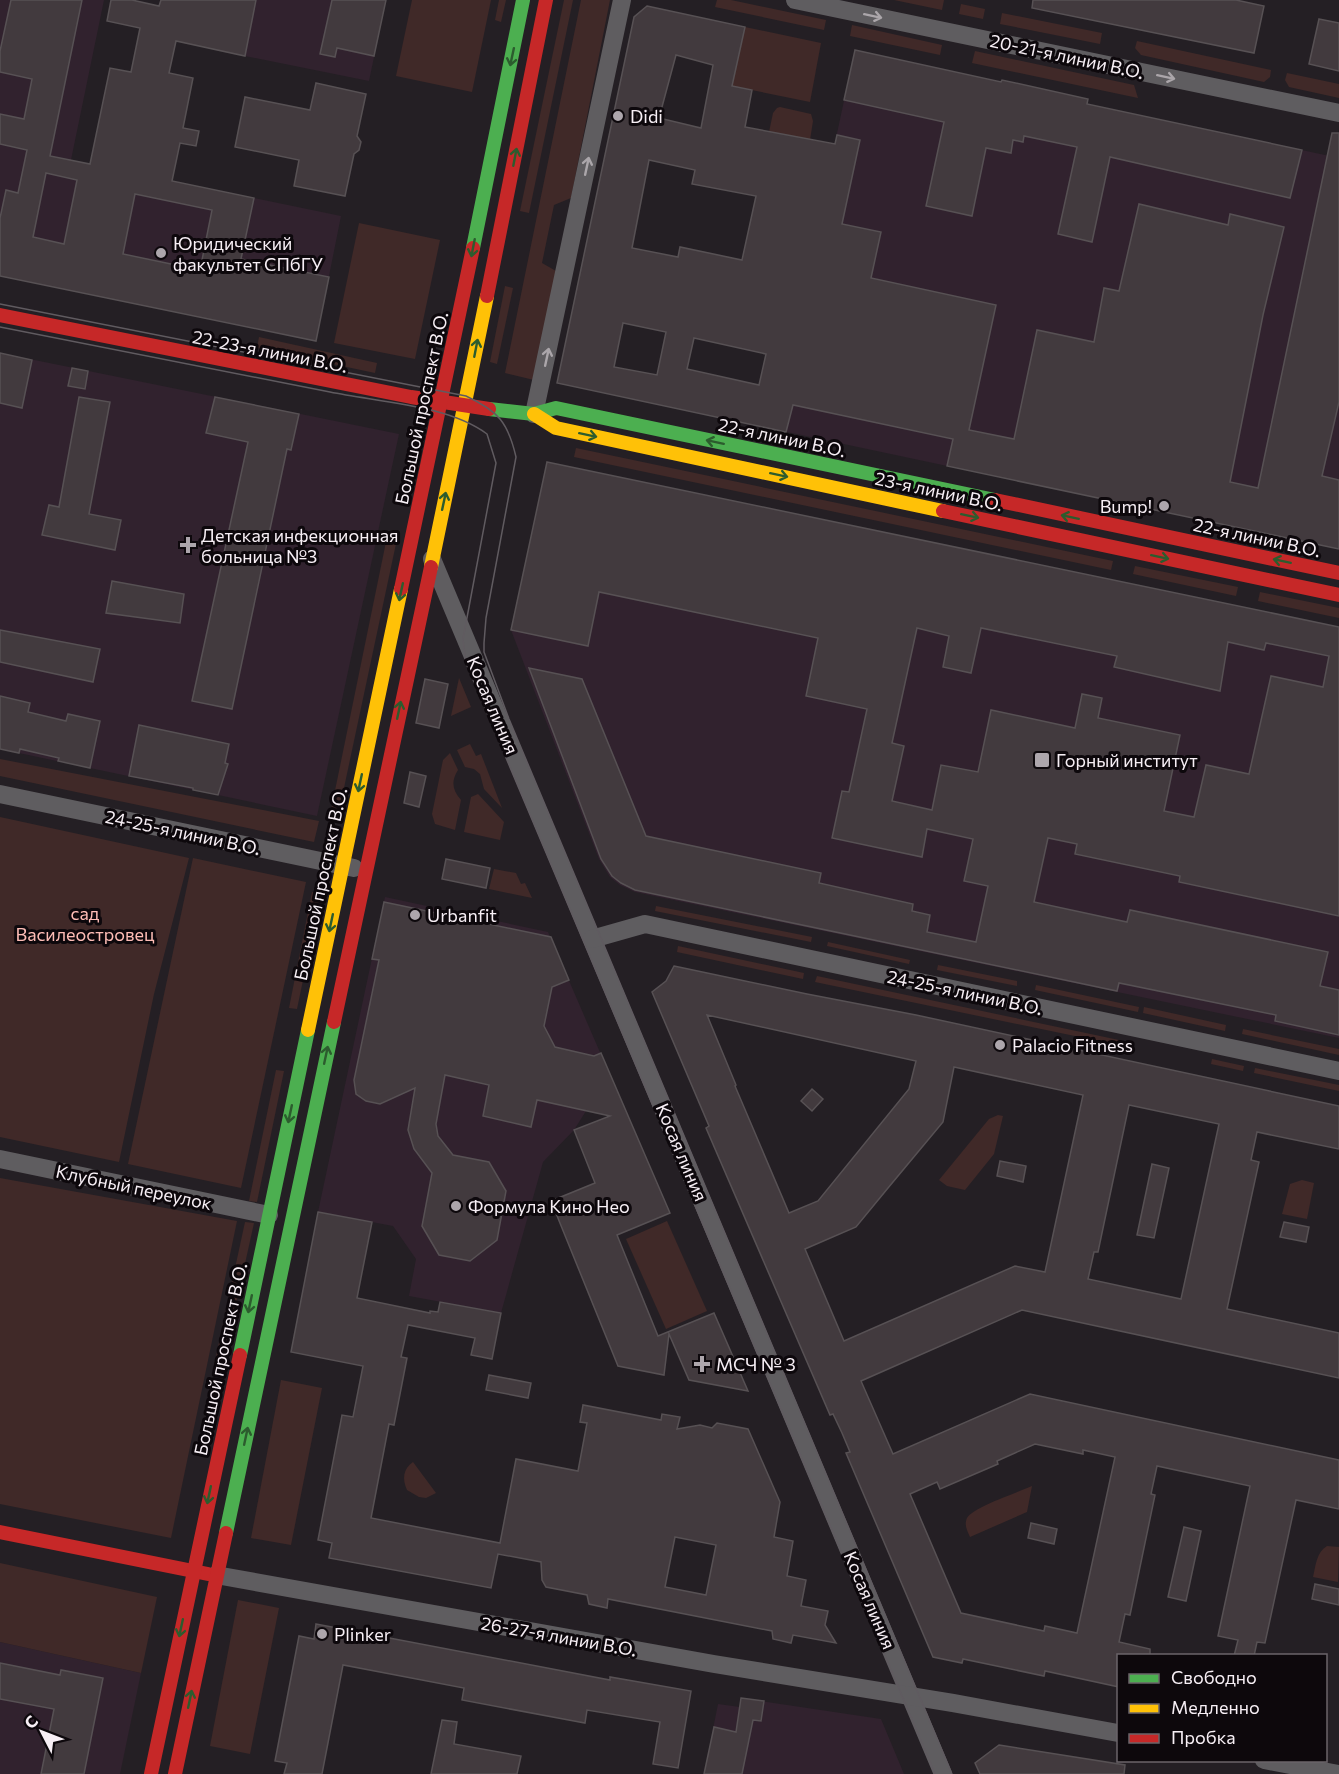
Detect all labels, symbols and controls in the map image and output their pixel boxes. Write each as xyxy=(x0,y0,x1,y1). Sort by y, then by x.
one-way arrow xyxy=(862,11,882,22)
street label: 20-21-я линии В.О. xyxy=(988,29,1146,83)
one-way arrow xyxy=(506,48,518,67)
one-way arrow xyxy=(1156,72,1176,83)
place label: Didi xyxy=(630,105,663,127)
marker: Didi xyxy=(611,109,625,123)
one-way arrow xyxy=(509,148,521,167)
one-way arrow xyxy=(582,157,593,176)
place label: Юридический факультет СПбГУ xyxy=(173,232,323,275)
one-way arrow xyxy=(467,238,478,258)
marker: Юридический факультет СПбГУ xyxy=(154,246,168,260)
street label: Большой проспект В.О. xyxy=(390,310,452,506)
street label: 22-23-я линии В.О. xyxy=(191,325,349,377)
one-way arrow xyxy=(471,339,482,358)
one-way arrow xyxy=(542,348,553,367)
street label: 22-я линии В.О. xyxy=(716,413,848,461)
one-way arrow xyxy=(578,430,597,441)
one-way arrow xyxy=(706,436,725,447)
street label: 23-я линии В.О. xyxy=(873,467,1005,515)
one-way arrow xyxy=(769,470,788,482)
one-way arrow xyxy=(438,492,450,511)
place label: Bump! xyxy=(1100,495,1152,517)
marker: Bump! xyxy=(1157,499,1171,513)
one-way arrow xyxy=(1061,510,1080,522)
one-way arrow xyxy=(959,511,979,522)
street label: 22-я линии В.О. xyxy=(1191,513,1323,561)
place label: Детская инфекционная больница №3 xyxy=(201,524,398,567)
marker: Детская инфекционная больница №3 xyxy=(179,536,197,554)
one-way arrow xyxy=(1151,551,1170,563)
one-way arrow xyxy=(1272,555,1292,566)
one-way arrow xyxy=(394,583,406,602)
street label: Косая линия xyxy=(463,653,523,757)
one-way arrow xyxy=(394,701,405,721)
place label: Горный институт xyxy=(1056,749,1198,771)
marker: Горный институт xyxy=(1033,751,1051,769)
one-way arrow xyxy=(354,773,365,792)
street label: Большой проспект В.О. xyxy=(289,786,351,982)
street label: 24-25-я линии В.О. xyxy=(104,805,262,859)
park label: сад Василеостровец xyxy=(16,902,155,945)
place label: Urbanfit xyxy=(427,904,497,926)
marker: Urbanfit xyxy=(408,908,422,922)
one-way arrow xyxy=(324,913,336,932)
street label: 24-25-я линии В.О. xyxy=(886,965,1044,1019)
place label: Palacio Fitness xyxy=(1012,1034,1133,1056)
marker: Palacio Fitness xyxy=(993,1038,1007,1052)
one-way arrow xyxy=(321,1046,333,1065)
street label: Косая линия xyxy=(652,1100,712,1204)
one-way arrow xyxy=(284,1104,296,1123)
street label: Клубный переулок xyxy=(54,1160,214,1214)
place label: Формула Кино Нео xyxy=(468,1195,630,1217)
marker: Формула Кино Нео xyxy=(449,1199,463,1213)
street label: Большой проспект В.О. xyxy=(189,1261,251,1457)
one-way arrow xyxy=(244,1294,255,1314)
place label: МСЧ № 3 xyxy=(716,1353,796,1375)
marker: МСЧ № 3 xyxy=(693,1355,711,1373)
one-way arrow xyxy=(240,1427,252,1446)
one-way arrow xyxy=(203,1485,215,1504)
street label: Косая линия xyxy=(840,1548,900,1652)
street label: 26-27-я линии В.О. xyxy=(480,1612,638,1660)
one-way arrow xyxy=(175,1618,187,1637)
place label: Plinker xyxy=(334,1623,391,1645)
marker: Plinker xyxy=(315,1627,329,1641)
legend xyxy=(1117,1654,1327,1762)
text: Свободно xyxy=(1171,1666,1257,1688)
one-way arrow xyxy=(185,1690,196,1710)
text: Медленно xyxy=(1171,1696,1260,1718)
north arrow xyxy=(12,1702,72,1762)
text: С xyxy=(20,1711,41,1732)
text: Пробка xyxy=(1171,1726,1236,1748)

